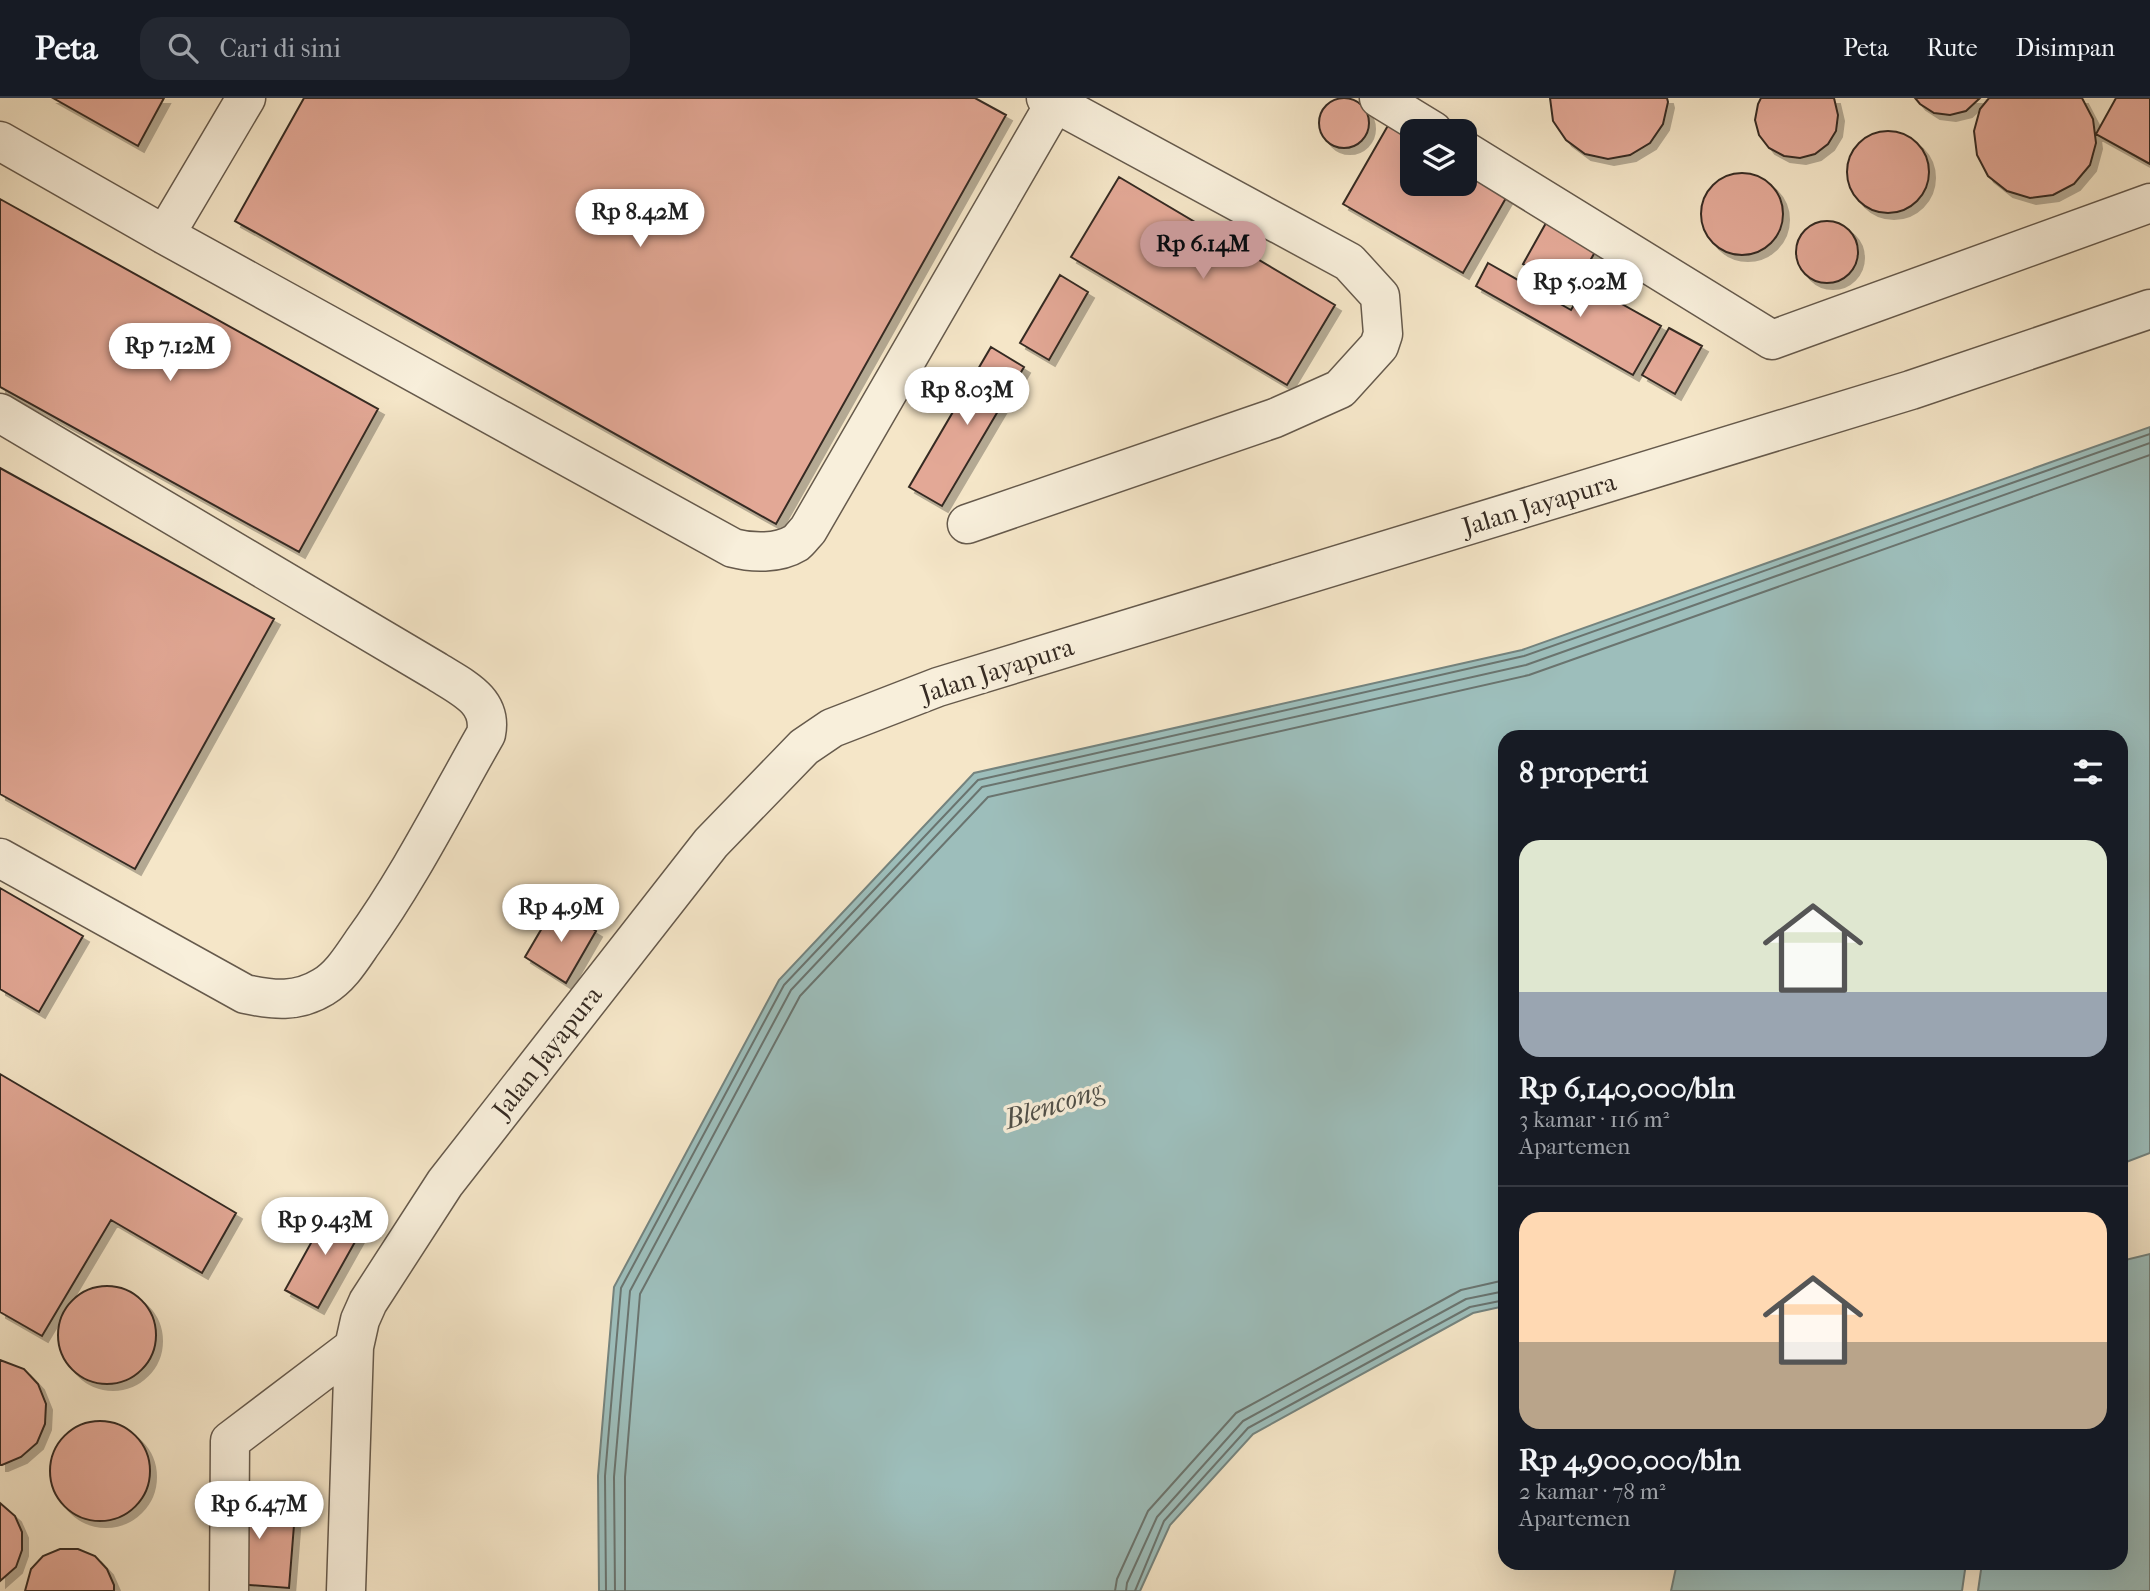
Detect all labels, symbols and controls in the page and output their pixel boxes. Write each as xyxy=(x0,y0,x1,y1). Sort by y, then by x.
search box xyxy=(140,17,630,80)
text: Peta xyxy=(35,29,98,68)
icon: search xyxy=(164,29,202,67)
text: Cari di sini xyxy=(220,33,341,64)
text: Peta xyxy=(1843,34,1889,62)
text: Rute xyxy=(1927,34,1978,62)
text: Disimpan xyxy=(2016,34,2115,62)
map controls xyxy=(1400,119,1477,196)
button: layers xyxy=(1400,119,1477,196)
pin: Rp 8.42M xyxy=(568,190,712,249)
text: Rp 8.42M xyxy=(591,198,689,225)
pin: Rp 6.14M xyxy=(1131,222,1275,281)
text: Rp 6.14M xyxy=(1156,230,1250,257)
pin: Rp 5.02M xyxy=(1508,260,1652,319)
text: Rp 5.02M xyxy=(1533,268,1627,295)
pin: Rp 7.12M xyxy=(98,324,242,383)
text: Rp 7.12M xyxy=(125,332,215,359)
pin: Rp 8.03M xyxy=(895,368,1039,427)
text: Rp 8.03M xyxy=(920,376,1014,403)
street label: Jalan Jayapura xyxy=(1457,466,1621,543)
street label: Jalan Jayapura xyxy=(915,631,1079,710)
icon: filters xyxy=(2069,753,2107,791)
text: 8 properti xyxy=(1519,755,1648,790)
pin: Rp 4.9M xyxy=(496,884,626,944)
icon: home xyxy=(1750,885,1876,1011)
text: Rp 4.9M xyxy=(518,893,604,920)
street label: Jalan Jayapura xyxy=(485,979,609,1126)
text: Rp 6,140,000/bln xyxy=(1519,1071,1735,1106)
water label: Blencong xyxy=(998,1073,1107,1136)
text: 3 kamar · 116 m² xyxy=(1519,1106,1669,1133)
text: Apartemen xyxy=(1519,1133,1630,1160)
pin: Rp 9.43M xyxy=(253,1198,397,1257)
text: Rp 9.43M xyxy=(277,1206,373,1233)
icon: home xyxy=(1750,1257,1876,1383)
text: Rp 4,900,000/bln xyxy=(1519,1443,1741,1478)
text: 2 kamar · 78 m² xyxy=(1519,1478,1665,1505)
pin: Rp 6.47M xyxy=(187,1482,331,1541)
text: Rp 6.47M xyxy=(211,1490,307,1517)
text: Apartemen xyxy=(1519,1505,1630,1532)

